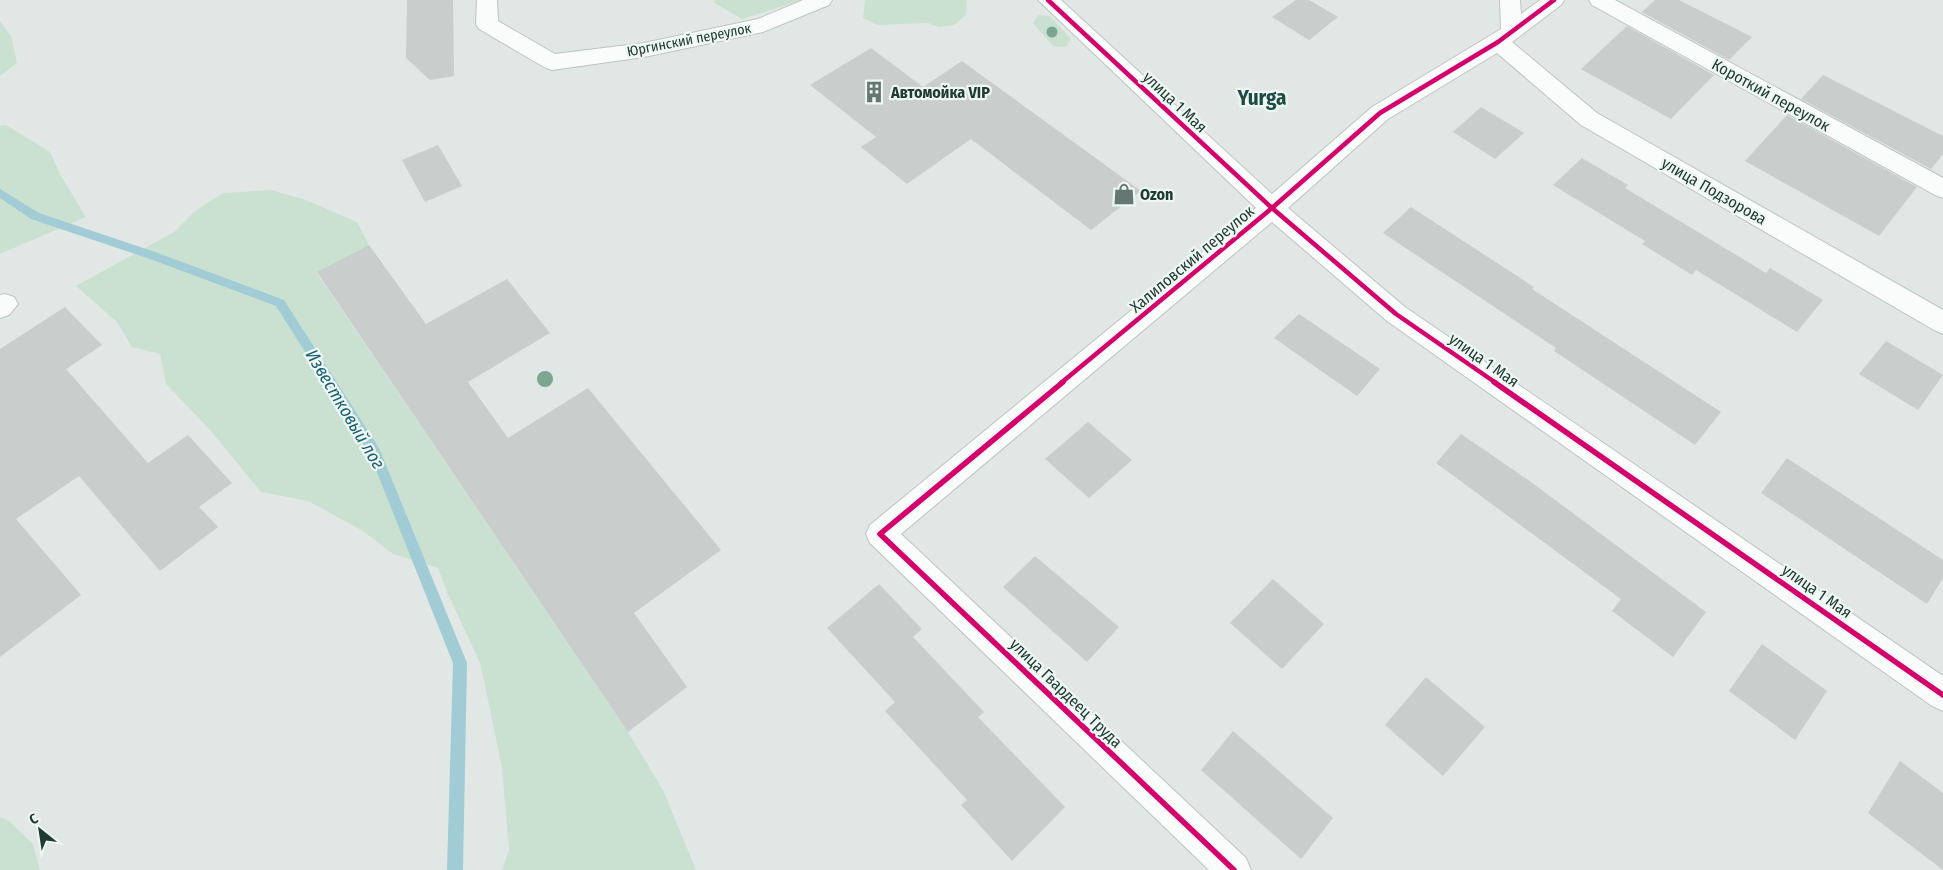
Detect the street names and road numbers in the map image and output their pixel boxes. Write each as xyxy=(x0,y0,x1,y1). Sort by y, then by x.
street label: Юргинский переулок xyxy=(626,20,753,60)
street label: Короткий переулок xyxy=(1709,55,1834,136)
street label: улица 1 Мая xyxy=(1139,67,1211,137)
street label: улица Подзорова xyxy=(1658,153,1770,229)
street label: Халиловский переулок xyxy=(1126,201,1258,316)
street label: улица 1 Мая xyxy=(1445,329,1523,391)
street label: улица 1 Мая xyxy=(1778,560,1856,622)
street label: улица Гвардеец Труда xyxy=(1006,634,1126,752)

